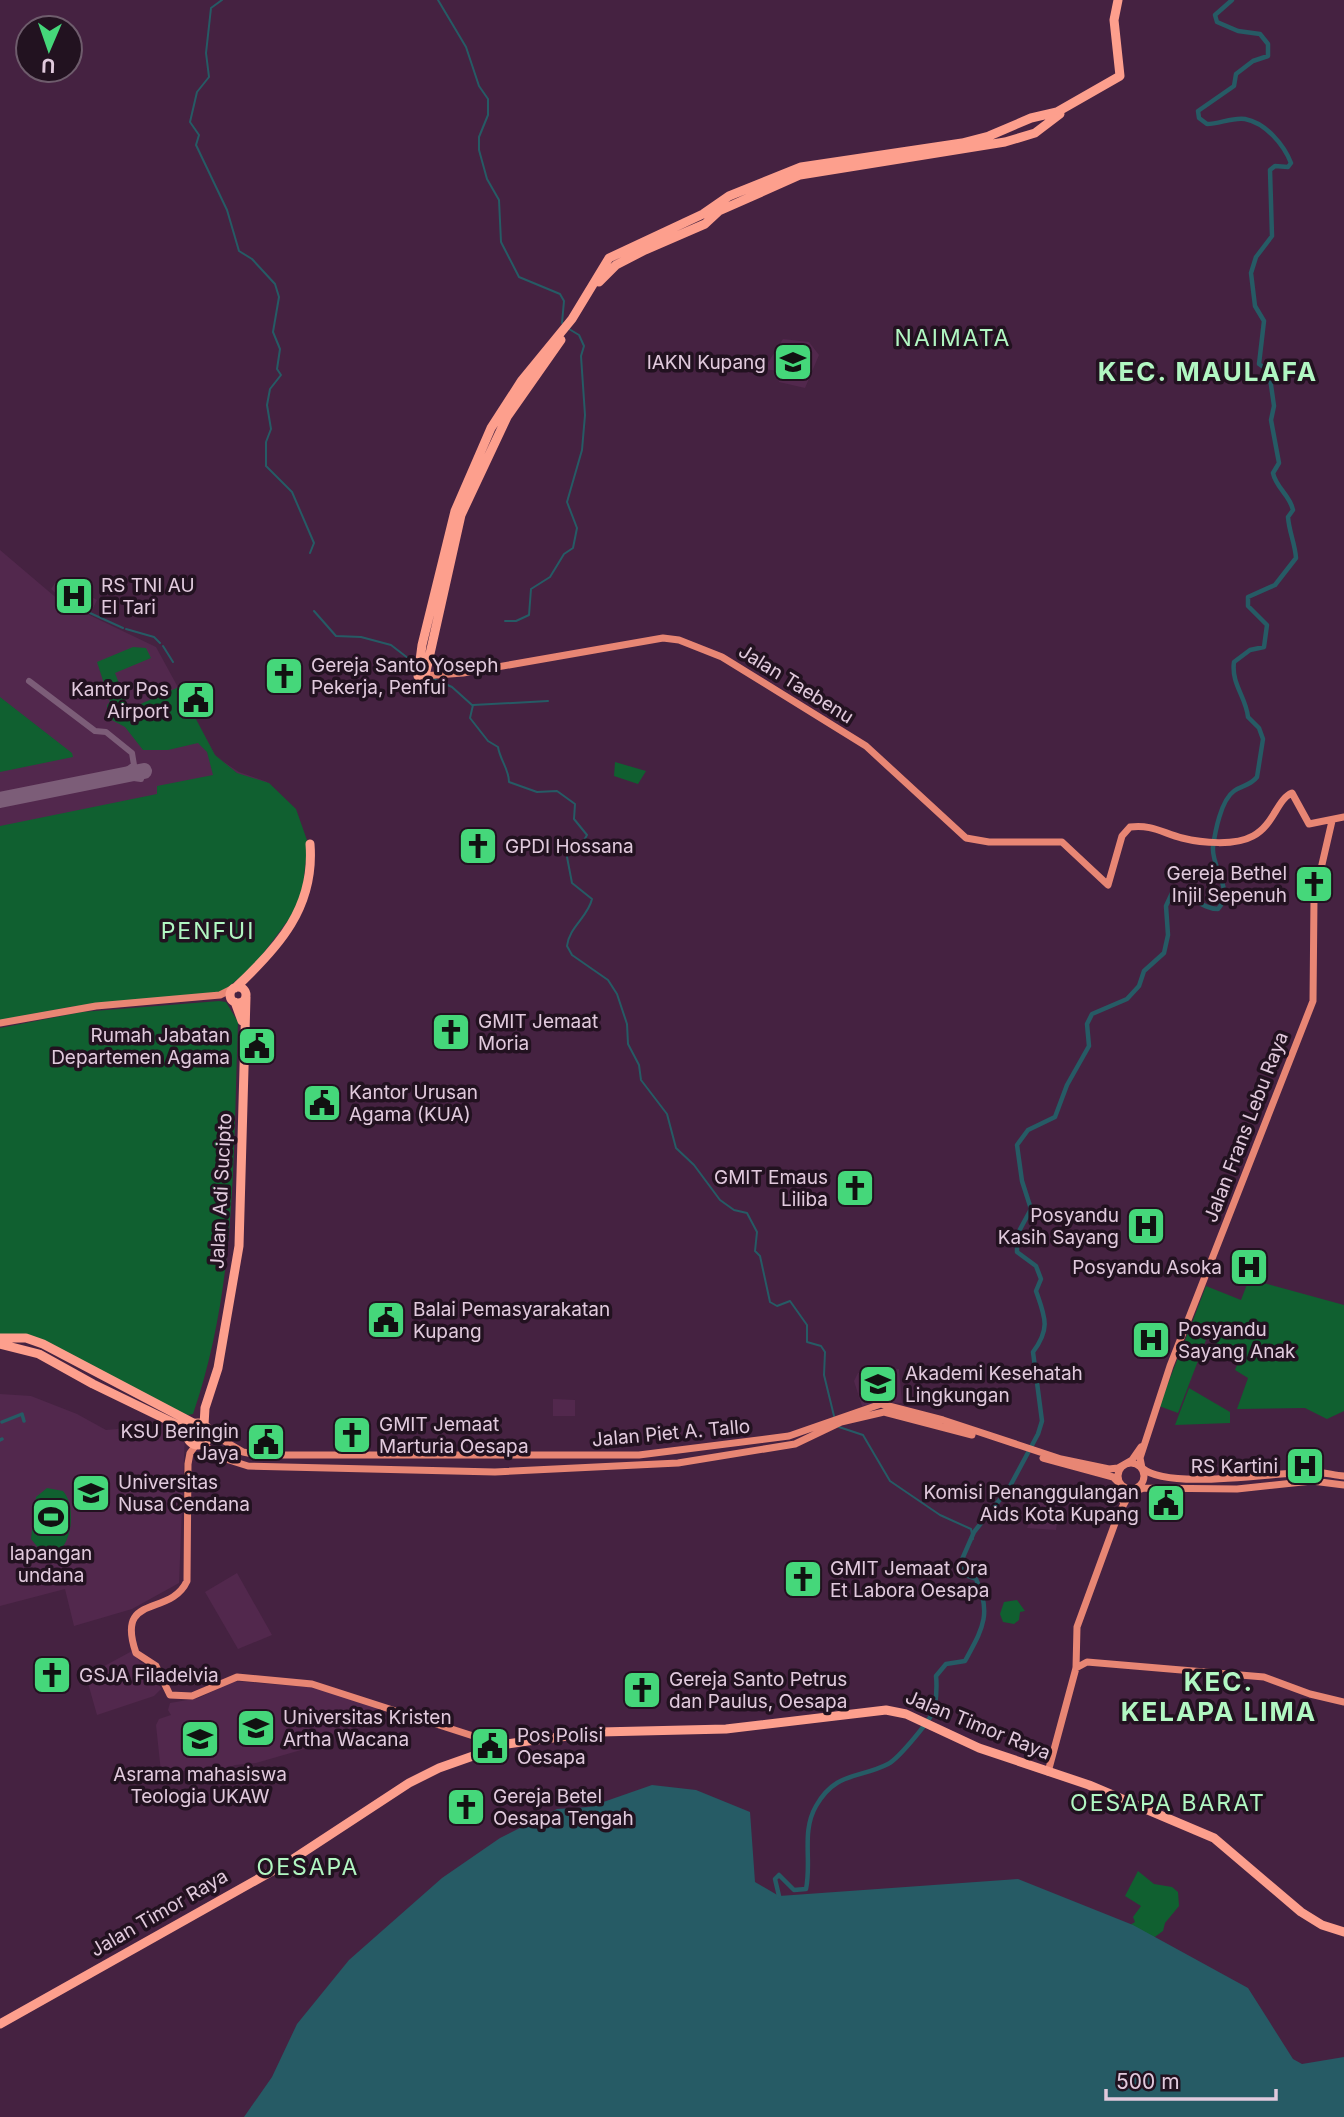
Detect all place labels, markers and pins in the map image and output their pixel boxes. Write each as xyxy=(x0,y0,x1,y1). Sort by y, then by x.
school or university icon: IAKN Kupang xyxy=(772,341,814,383)
place label: IAKN Kupang xyxy=(647,351,766,374)
place label: RS TNI AU El Tari xyxy=(101,574,195,619)
hospital icon: RS TNI AU El Tari xyxy=(53,575,95,617)
place label: Gereja Santo Yoseph Pekerja, Penfui xyxy=(311,654,498,699)
church icon: Gereja Santo Yoseph Pekerja, Penfui xyxy=(263,655,305,697)
place label: Kantor Pos Airport xyxy=(71,678,169,723)
public building icon: Kantor Pos Airport xyxy=(175,679,217,721)
church icon: GPDI Hossana xyxy=(457,825,499,867)
place label: GPDI Hossana xyxy=(505,835,634,858)
place label: Gereja Bethel Injil Sepenuh xyxy=(1167,862,1287,907)
church icon: Gereja Bethel Injil Sepenuh xyxy=(1293,863,1335,905)
place label: GMIT Jemaat Moria xyxy=(478,1010,598,1055)
church icon: GMIT Jemaat Moria xyxy=(430,1011,472,1053)
place label: Rumah Jabatan Departemen Agama xyxy=(51,1024,230,1069)
public building icon: Rumah Jabatan Departemen Agama xyxy=(236,1025,278,1067)
place label: Kantor Urusan Agama (KUA) xyxy=(349,1081,478,1126)
public building icon: Kantor Urusan Agama (KUA) xyxy=(301,1082,343,1124)
place label: GMIT Emaus Liliba xyxy=(714,1166,828,1211)
church icon: GMIT Emaus Liliba xyxy=(834,1167,876,1209)
place label: Posyandu Kasih Sayang xyxy=(998,1204,1119,1249)
hospital icon: Posyandu Kasih Sayang xyxy=(1125,1205,1167,1247)
hospital icon: Posyandu Asoka xyxy=(1228,1246,1270,1288)
place label: Posyandu Asoka xyxy=(1072,1256,1222,1279)
place label: Balai Pemasyarakatan Kupang xyxy=(413,1298,610,1343)
public building icon: Balai Pemasyarakatan Kupang xyxy=(365,1299,407,1341)
place label: Posyandu Sayang Anak xyxy=(1178,1318,1296,1363)
hospital icon: Posyandu Sayang Anak xyxy=(1130,1319,1172,1361)
place label: Akademi Kesehatah Lingkungan xyxy=(905,1362,1083,1407)
school or university icon: Akademi Kesehatah Lingkungan xyxy=(857,1363,899,1405)
place label: GMIT Jemaat Marturia Oesapa xyxy=(379,1413,529,1458)
church icon: GMIT Jemaat Marturia Oesapa xyxy=(331,1414,373,1456)
place label: KSU Beringin Jaya xyxy=(120,1420,239,1465)
public building icon: KSU Beringin Jaya xyxy=(245,1421,287,1463)
hospital icon: RS Kartini xyxy=(1284,1445,1326,1487)
place label: RS Kartini xyxy=(1191,1455,1278,1478)
place label: Universitas Nusa Cendana xyxy=(118,1471,250,1516)
school or university icon: Universitas Nusa Cendana xyxy=(70,1472,112,1514)
place label: Komisi Penanggulangan Aids Kota Kupang xyxy=(924,1481,1139,1526)
public building icon: Komisi Penanggulangan Aids Kota Kupang xyxy=(1145,1482,1187,1524)
sports icon: lapangan undana xyxy=(30,1496,72,1538)
place label: lapangan undana xyxy=(10,1542,92,1587)
place label: GMIT Jemaat Ora Et Labora Oesapa xyxy=(830,1557,989,1602)
church icon: GMIT Jemaat Ora Et Labora Oesapa xyxy=(782,1558,824,1600)
church icon: GSJA Filadelvia xyxy=(31,1654,73,1696)
place label: GSJA Filadelvia xyxy=(79,1664,219,1687)
place label: Gereja Santo Petrus dan Paulus, Oesapa xyxy=(669,1668,847,1713)
church icon: Gereja Santo Petrus dan Paulus, Oesapa xyxy=(621,1669,663,1711)
place label: Universitas Kristen Artha Wacana xyxy=(283,1706,452,1751)
school or university icon: Universitas Kristen Artha Wacana xyxy=(235,1707,277,1749)
school or university icon: Asrama mahasiswa Teologia UKAW xyxy=(179,1718,221,1760)
place label: Pos Polisi Oesapa xyxy=(517,1724,603,1769)
public building icon: Pos Polisi Oesapa xyxy=(469,1725,511,1767)
place label: Asrama mahasiswa Teologia UKAW xyxy=(113,1763,287,1808)
place label: Gereja Betel Oesapa Tengah xyxy=(493,1785,634,1830)
church icon: Gereja Betel Oesapa Tengah xyxy=(445,1786,487,1828)

